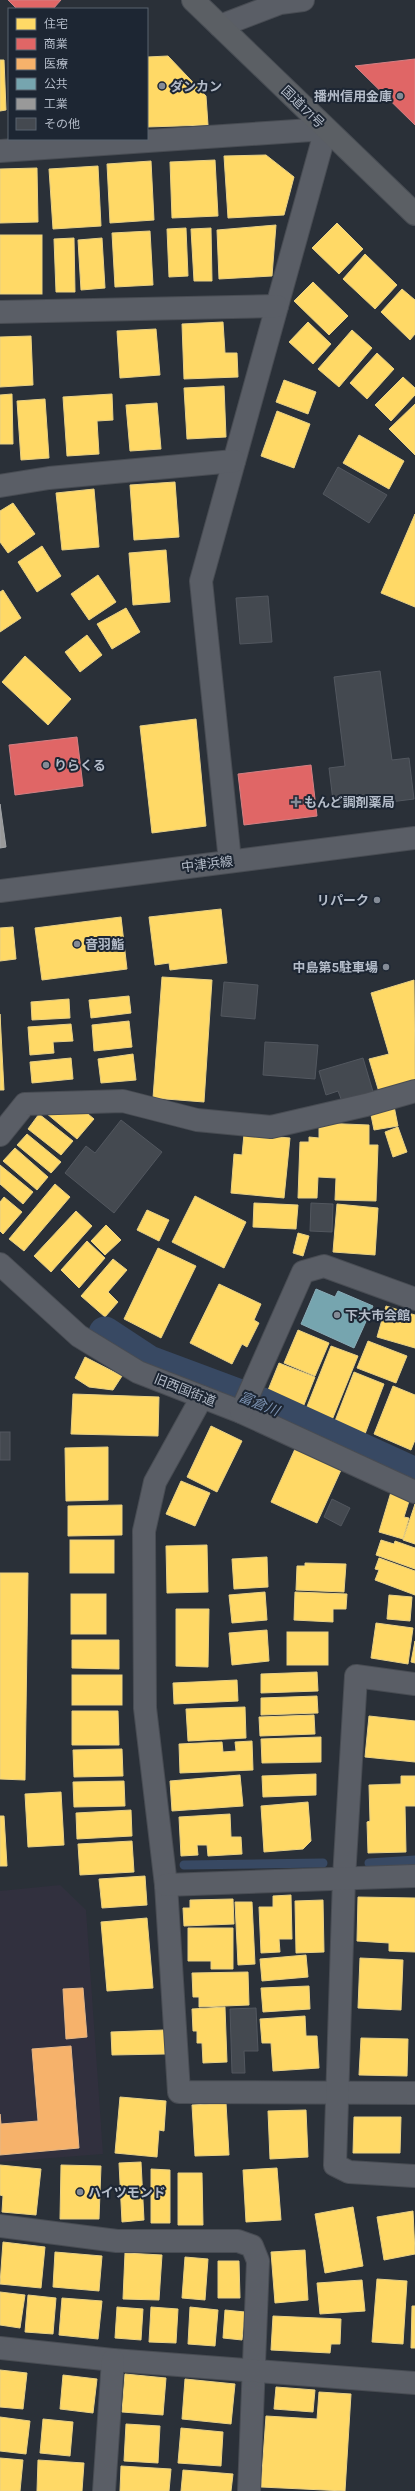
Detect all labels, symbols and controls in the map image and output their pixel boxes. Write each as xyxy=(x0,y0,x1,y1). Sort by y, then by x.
legend xyxy=(8,8,148,140)
text: 住宅 xyxy=(44,17,68,31)
text: 商業 xyxy=(44,37,68,51)
text: 医療 xyxy=(44,57,68,71)
text: 公共 xyxy=(44,77,68,91)
place label: ダンカン xyxy=(170,79,222,94)
marker: ダンカン xyxy=(157,81,167,91)
street label: 国道171号 xyxy=(278,83,328,131)
place label: 播州信用金庫 xyxy=(314,89,392,104)
marker: 播州信用金庫 xyxy=(395,91,405,101)
text: 工業 xyxy=(44,97,68,111)
text: その他 xyxy=(44,117,80,131)
place label: りらくる xyxy=(54,758,106,773)
marker: りらくる xyxy=(41,760,51,770)
place label: もんど調剤薬局 xyxy=(304,795,395,810)
marker: もんど調剤薬局 xyxy=(291,797,301,807)
street label: 中津浜線 xyxy=(180,853,234,875)
place label: リパーク xyxy=(317,893,369,908)
marker: リパーク xyxy=(372,895,382,905)
place label: 音羽鮨 xyxy=(85,937,124,952)
marker: 音羽鮨 xyxy=(72,939,82,949)
place label: 中島第5駐車場 xyxy=(292,960,378,975)
marker: 中島第5駐車場 xyxy=(381,962,391,972)
place label: 下大市会館 xyxy=(345,1308,410,1323)
marker: 下大市会館 xyxy=(332,1310,342,1320)
street label: 旧西国街道 xyxy=(152,1371,218,1409)
water label: 富倉川 xyxy=(236,1388,284,1420)
place label: ハイツモンド xyxy=(88,2185,166,2200)
marker: ハイツモンド xyxy=(75,2187,85,2197)

